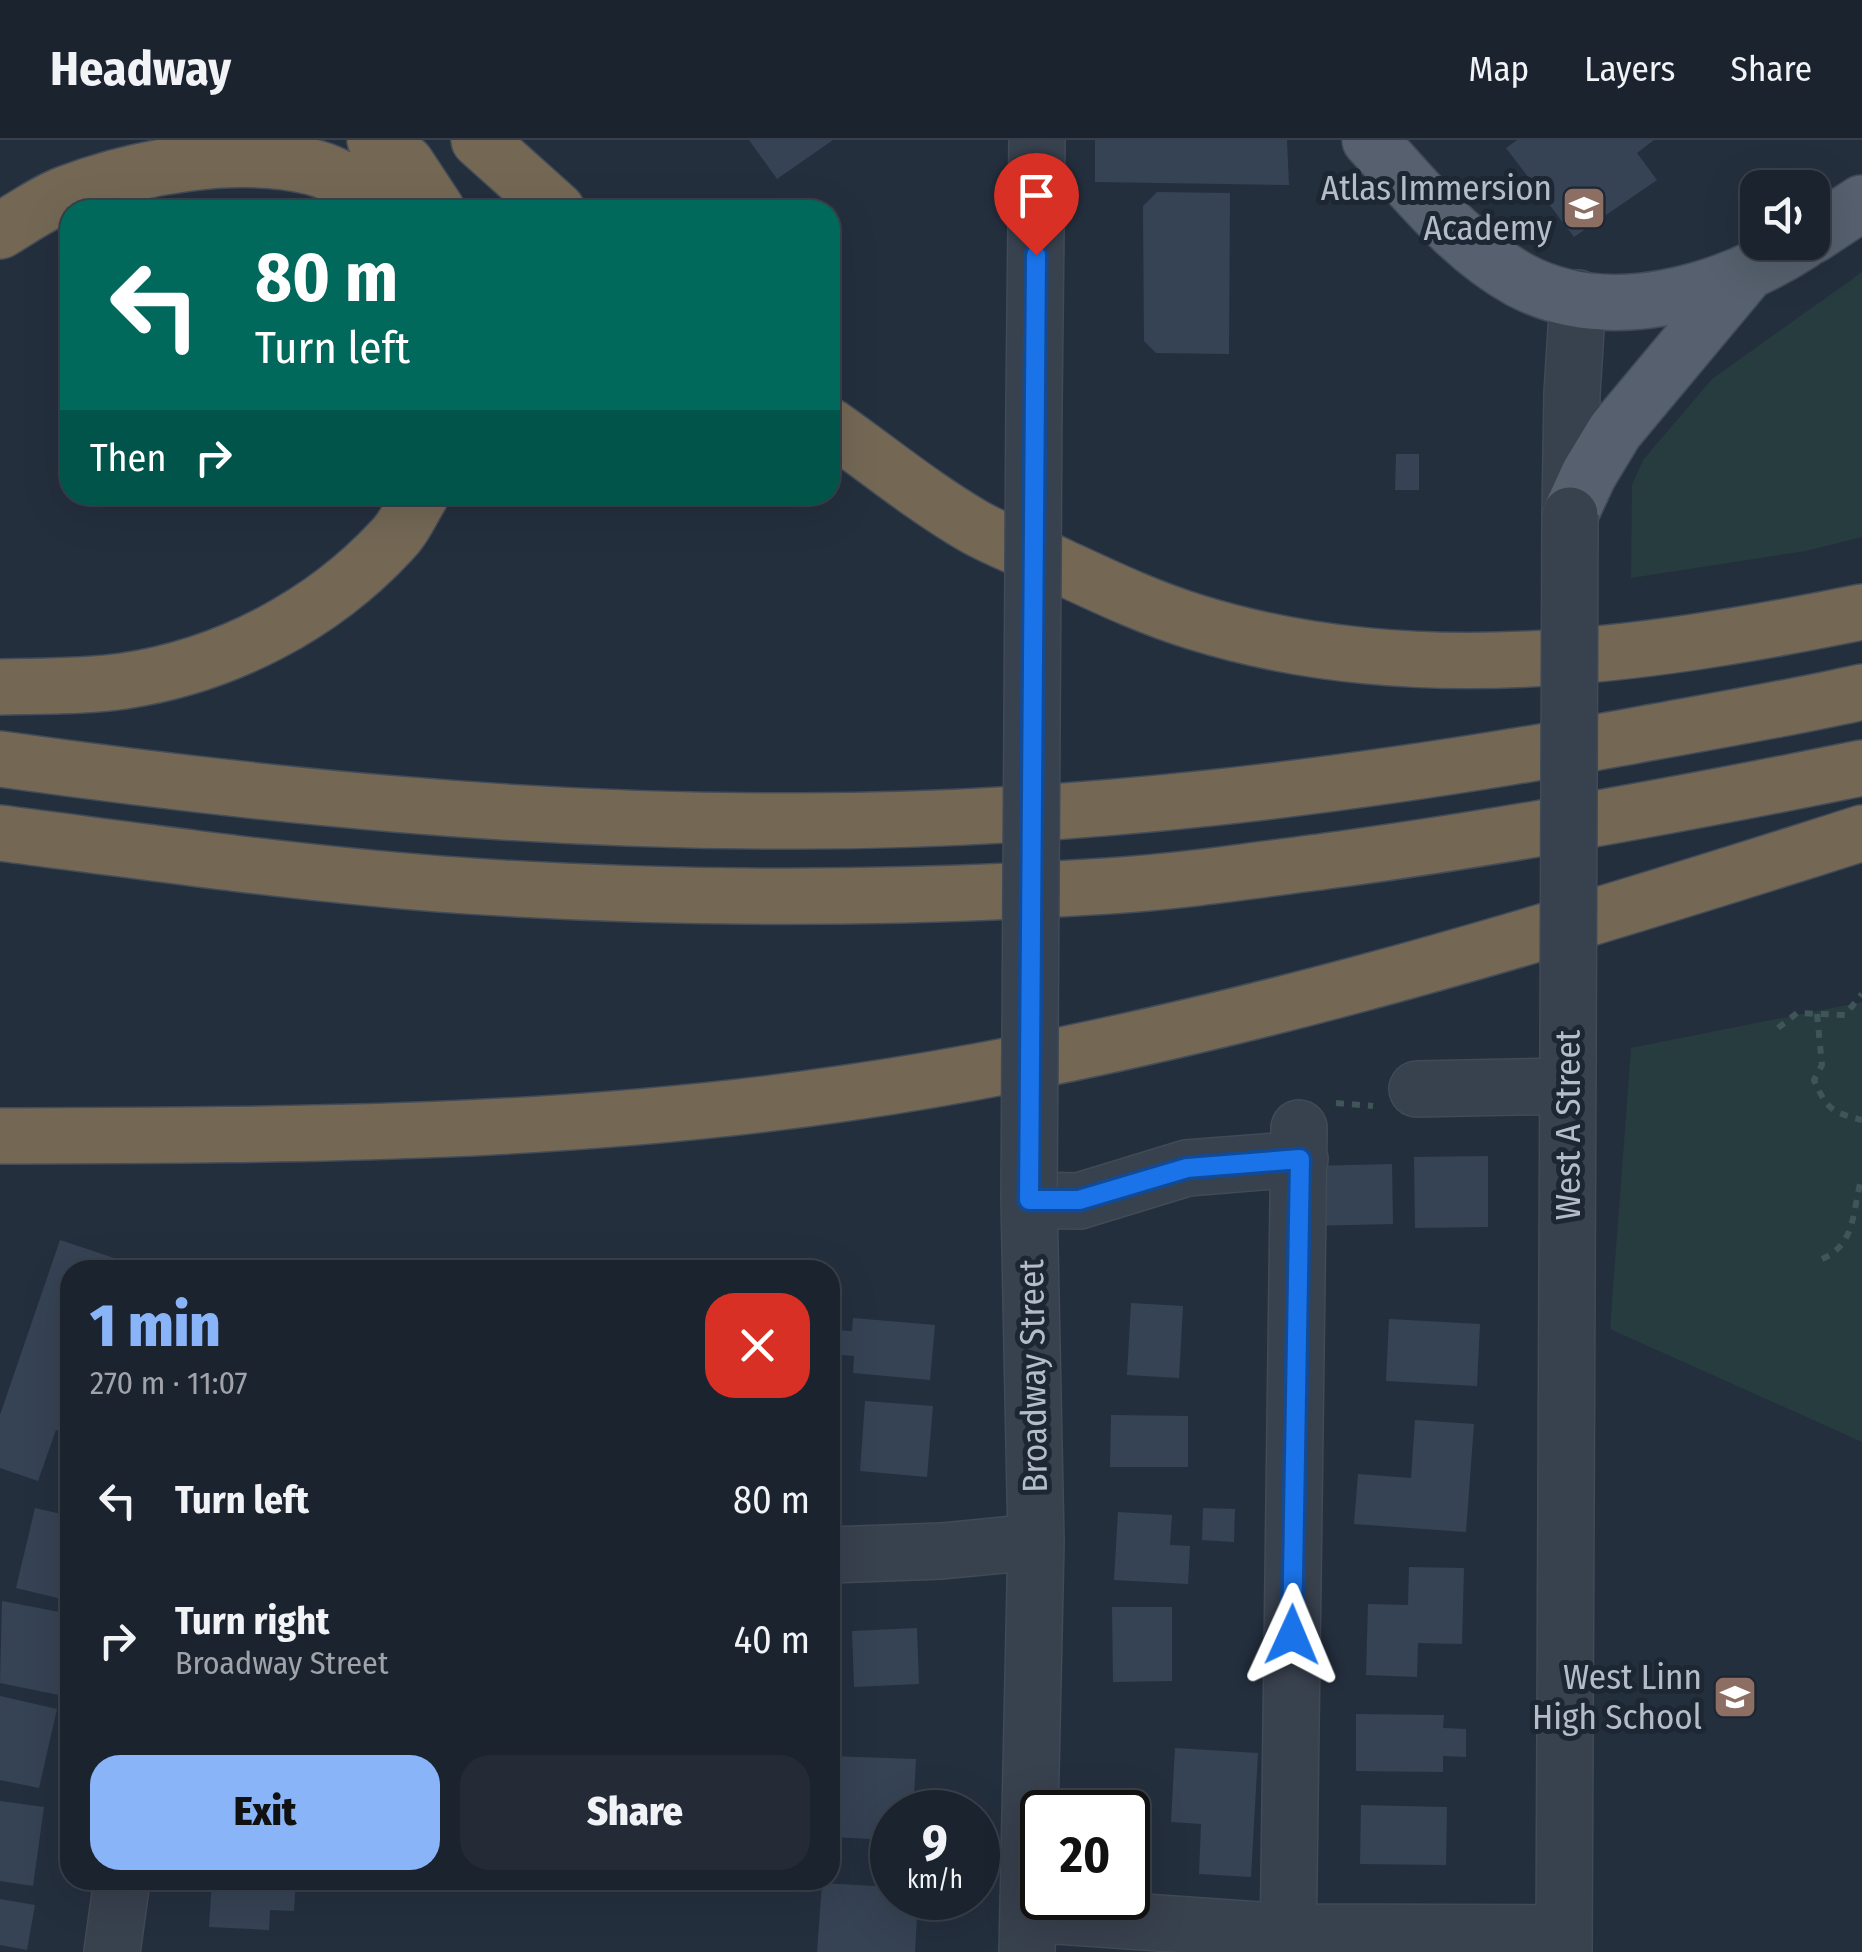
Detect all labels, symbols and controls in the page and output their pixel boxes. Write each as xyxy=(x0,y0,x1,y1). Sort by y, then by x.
text: Headway xyxy=(50,40,231,98)
text: Map xyxy=(1469,48,1529,90)
text: Layers xyxy=(1584,48,1676,90)
text: Share xyxy=(1731,48,1812,90)
pin xyxy=(994,153,1079,256)
place label: Atlas Immersion Academy xyxy=(1321,167,1552,249)
icon: arrive xyxy=(1009,168,1064,223)
map controls xyxy=(1740,170,1830,260)
button: sound xyxy=(1740,170,1830,260)
school or university icon: Atlas Immersion Academy xyxy=(1561,185,1607,231)
text: 80 m xyxy=(255,236,398,320)
icon: left xyxy=(90,240,220,370)
text: Turn left xyxy=(255,321,410,375)
icon: right xyxy=(186,430,241,485)
text: Then xyxy=(90,435,166,481)
street label: West A Street xyxy=(1547,1029,1589,1220)
street label: Broadway Street xyxy=(1010,1258,1056,1493)
text: 1 min xyxy=(90,1290,221,1362)
button: close xyxy=(705,1293,810,1398)
text: 270 m · 11:07 xyxy=(90,1364,247,1402)
icon: left xyxy=(90,1473,145,1528)
text: Turn left xyxy=(175,1477,309,1523)
text: 80 m xyxy=(733,1477,810,1523)
position arrow xyxy=(1240,1583,1344,1687)
text: Turn right xyxy=(175,1598,329,1644)
icon: right xyxy=(90,1613,145,1668)
text: 40 m xyxy=(734,1617,810,1663)
text: Broadway Street xyxy=(175,1644,388,1682)
place label: West Linn High School xyxy=(1532,1656,1702,1738)
school or university icon: West Linn High School xyxy=(1712,1674,1758,1720)
button: Exit xyxy=(90,1755,440,1870)
button: Share xyxy=(460,1755,810,1870)
speed limit sign: 20 xyxy=(1020,1790,1150,1920)
text: 9 xyxy=(922,1813,948,1873)
text: km/h xyxy=(907,1865,963,1895)

